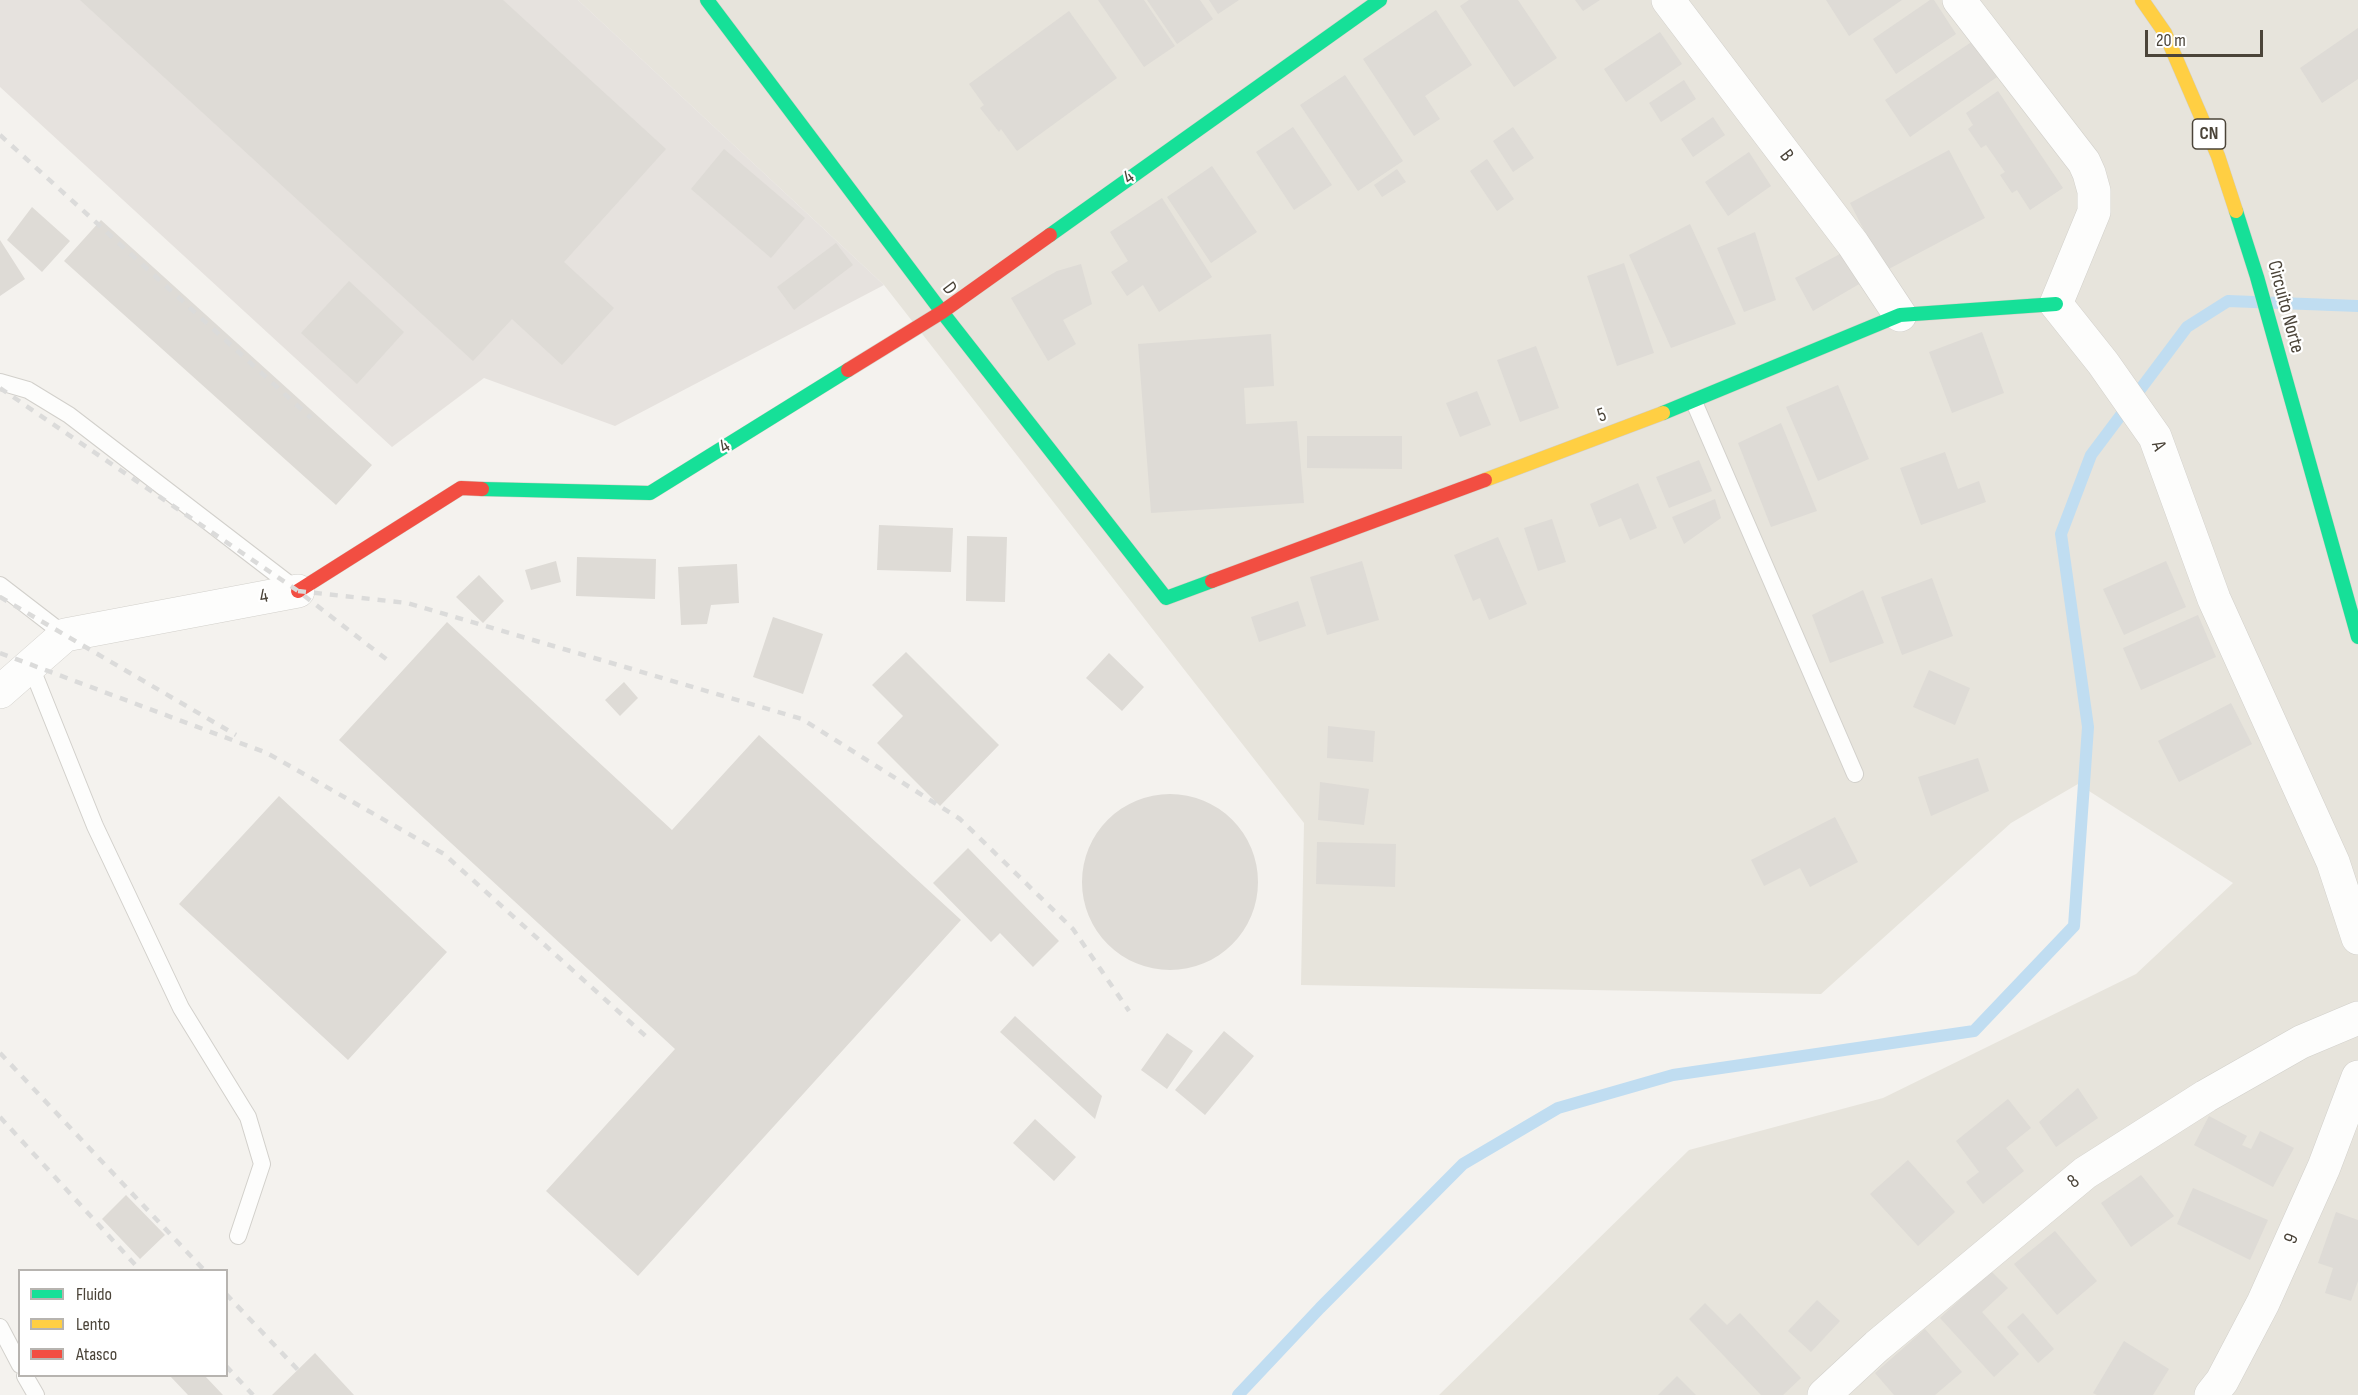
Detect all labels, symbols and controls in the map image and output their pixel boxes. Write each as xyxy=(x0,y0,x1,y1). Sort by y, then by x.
scale bar xyxy=(2148,18,2266,56)
text: 20 m xyxy=(2156,30,2186,51)
road number: CN xyxy=(2192,119,2226,149)
street label: B xyxy=(1774,145,1798,167)
street label: 4 xyxy=(1119,166,1139,190)
street label: Circuito Norte xyxy=(2261,258,2309,356)
street label: D xyxy=(936,278,962,300)
street label: 5 xyxy=(1594,403,1610,429)
street label: 4 xyxy=(715,435,735,459)
street label: A xyxy=(2145,438,2171,454)
street label: 4 xyxy=(258,584,270,610)
street label: 8 xyxy=(2063,1170,2085,1194)
street label: 9 xyxy=(2279,1230,2305,1248)
legend xyxy=(18,1269,228,1377)
text: Fluido xyxy=(76,1284,112,1305)
text: Lento xyxy=(76,1314,110,1335)
text: Atasco xyxy=(76,1344,117,1365)

